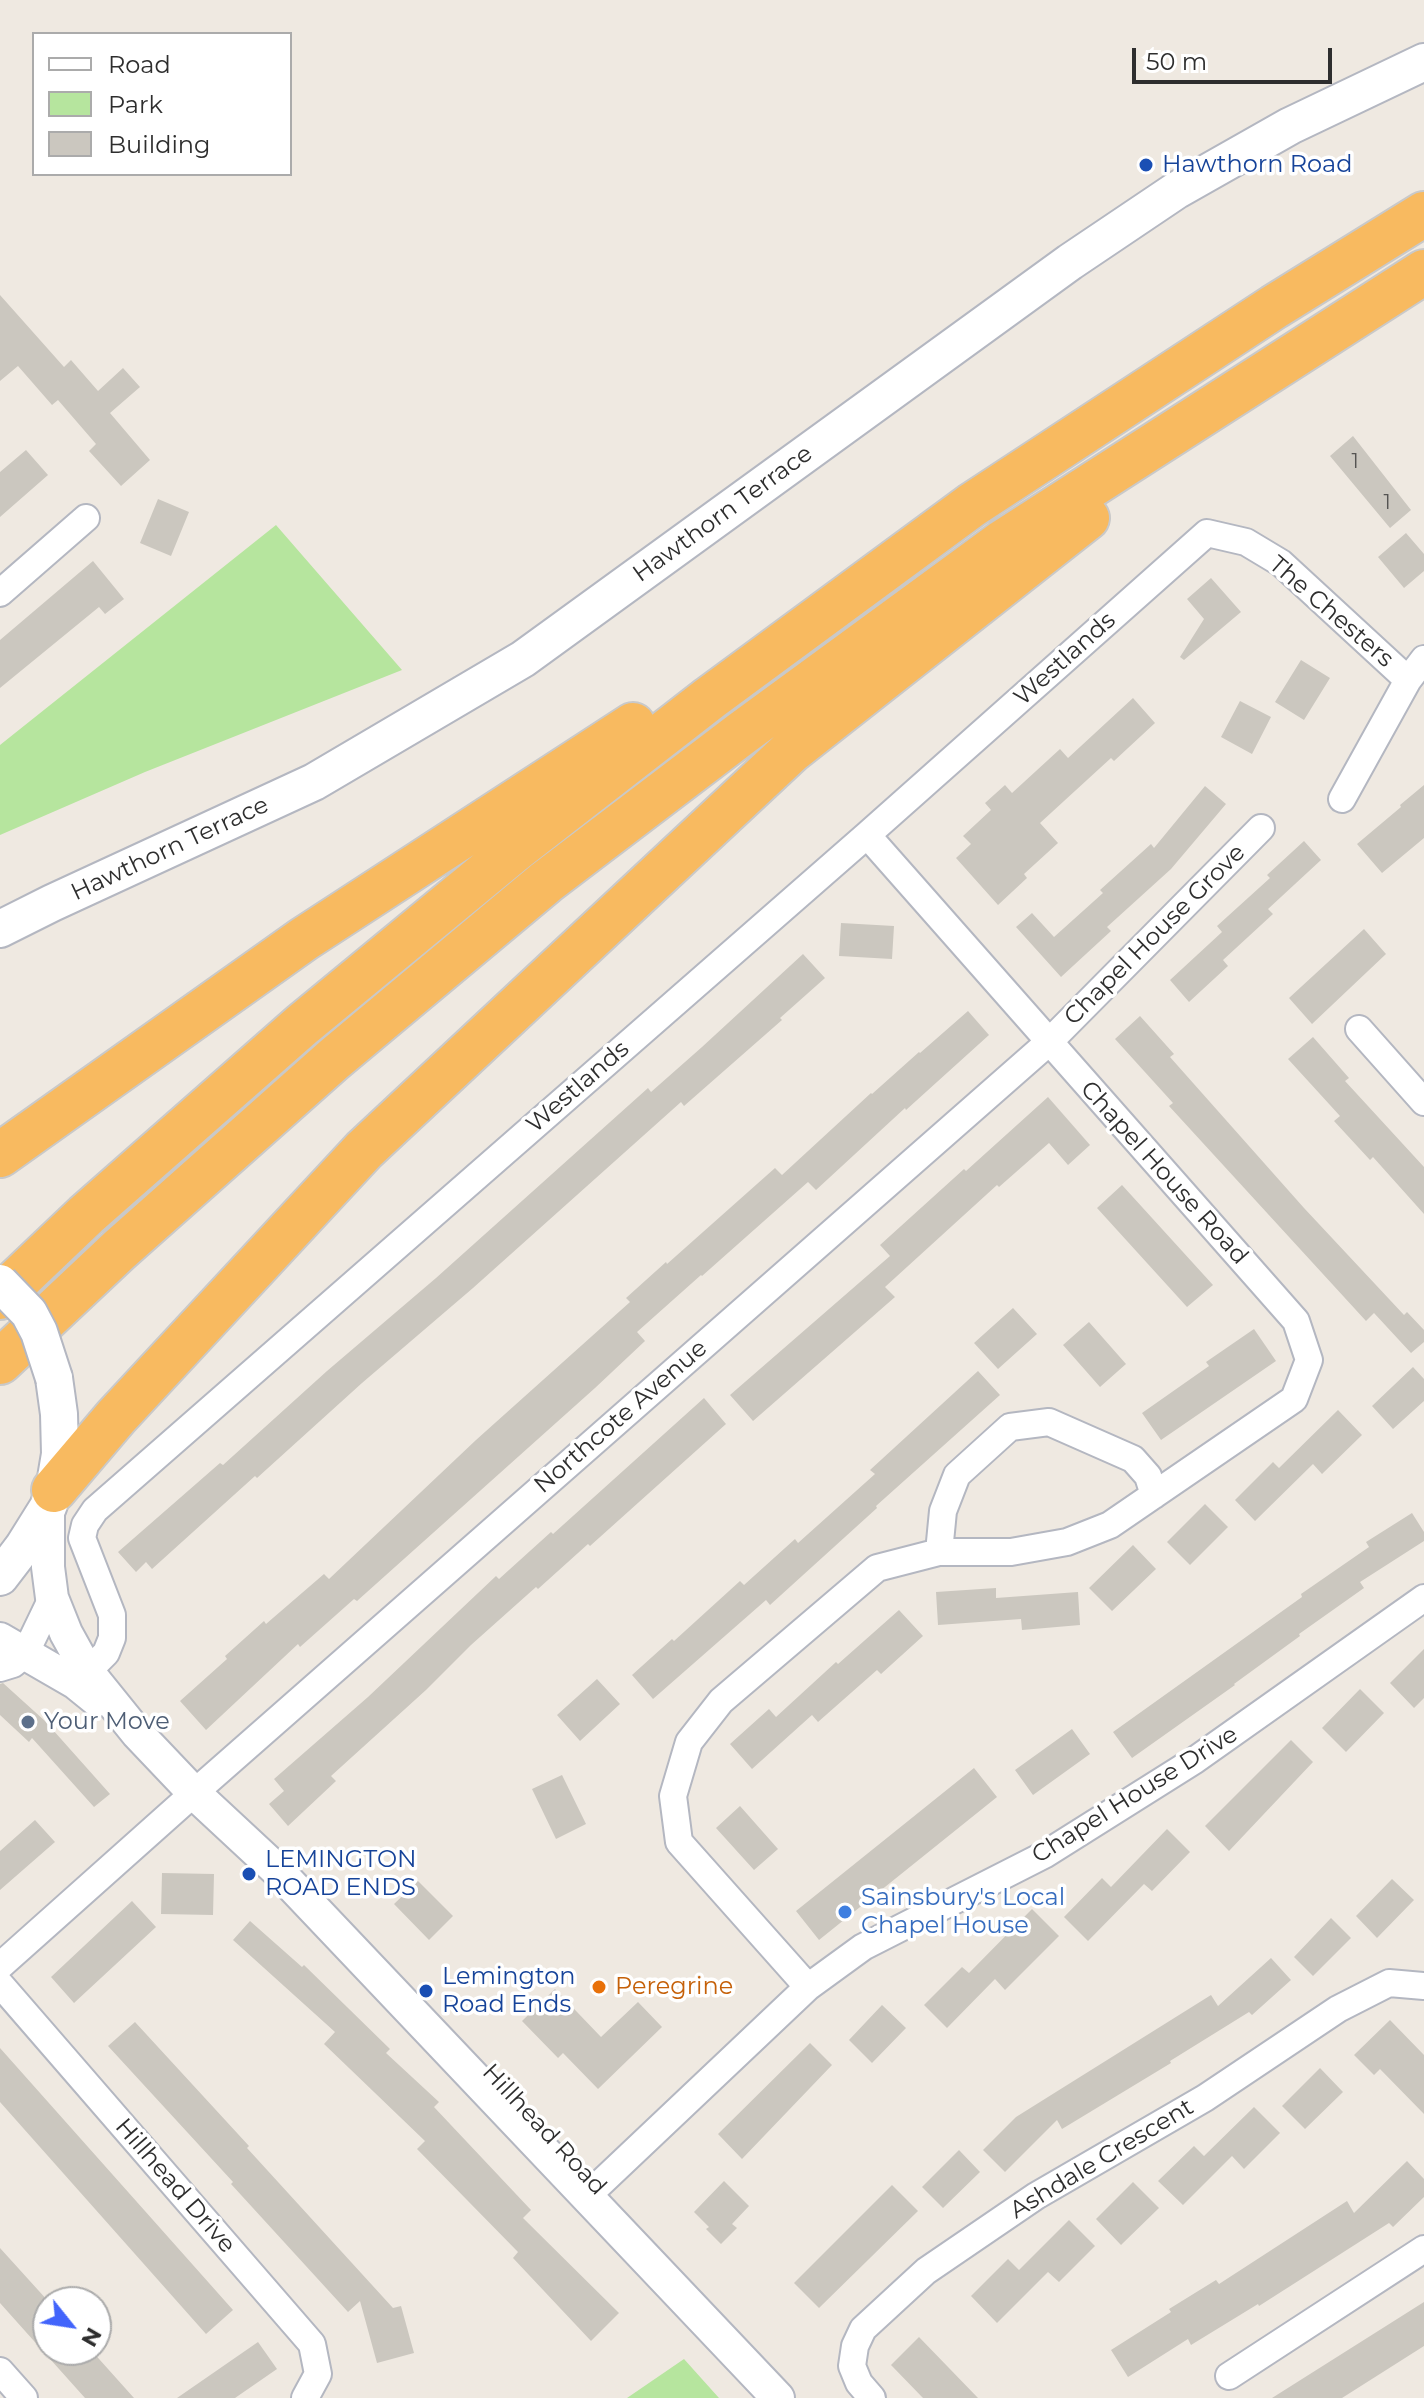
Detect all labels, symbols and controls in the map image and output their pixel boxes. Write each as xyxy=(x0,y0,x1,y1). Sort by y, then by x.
legend xyxy=(32,32,292,176)
scale bar xyxy=(1136,32,1336,82)
text: 50 m xyxy=(1146,47,1207,76)
text: Road xyxy=(108,50,171,79)
text: Park xyxy=(108,90,163,119)
text: Building xyxy=(108,130,211,159)
place label: Hawthorn Road xyxy=(1162,151,1352,179)
marker: Hawthorn Road xyxy=(1137,156,1155,174)
street label: Hawthorn Terrace xyxy=(628,439,818,589)
house number: 1 xyxy=(1351,450,1359,474)
house number: 1 xyxy=(1383,491,1391,515)
street label: The Chesters xyxy=(1263,550,1399,674)
street label: Westlands xyxy=(1009,606,1121,712)
street label: Hawthorn Terrace xyxy=(67,791,273,907)
street label: Chapel House Grove xyxy=(1059,839,1251,1031)
street label: Westlands xyxy=(521,1035,635,1139)
street label: Chapel House Road xyxy=(1074,1075,1254,1271)
street label: Northcote Avenue xyxy=(529,1334,713,1500)
place label: Your Move xyxy=(44,1708,170,1736)
marker: Your Move xyxy=(19,1713,37,1731)
street label: Chapel House Drive xyxy=(1027,1720,1243,1870)
place label: LEMINGTON ROAD ENDS xyxy=(265,1846,417,1902)
marker: LEMINGTON ROAD ENDS xyxy=(240,1865,258,1883)
place label: Sainsbury's Local Chapel House xyxy=(861,1884,1065,1940)
marker: Sainsbury's Local Chapel House xyxy=(836,1903,854,1921)
place label: Lemington Road Ends xyxy=(442,1963,576,2019)
place label: Peregrine xyxy=(615,1973,733,2001)
marker: Peregrine xyxy=(590,1978,608,1996)
marker: Lemington Road Ends xyxy=(417,1982,435,2000)
street label: Hillhead Road xyxy=(476,2058,612,2202)
street label: Ashdale Crescent xyxy=(1005,2093,1199,2225)
street label: Hillhead Drive xyxy=(109,2113,241,2259)
north arrow xyxy=(32,2286,112,2366)
text: N xyxy=(75,2323,108,2352)

